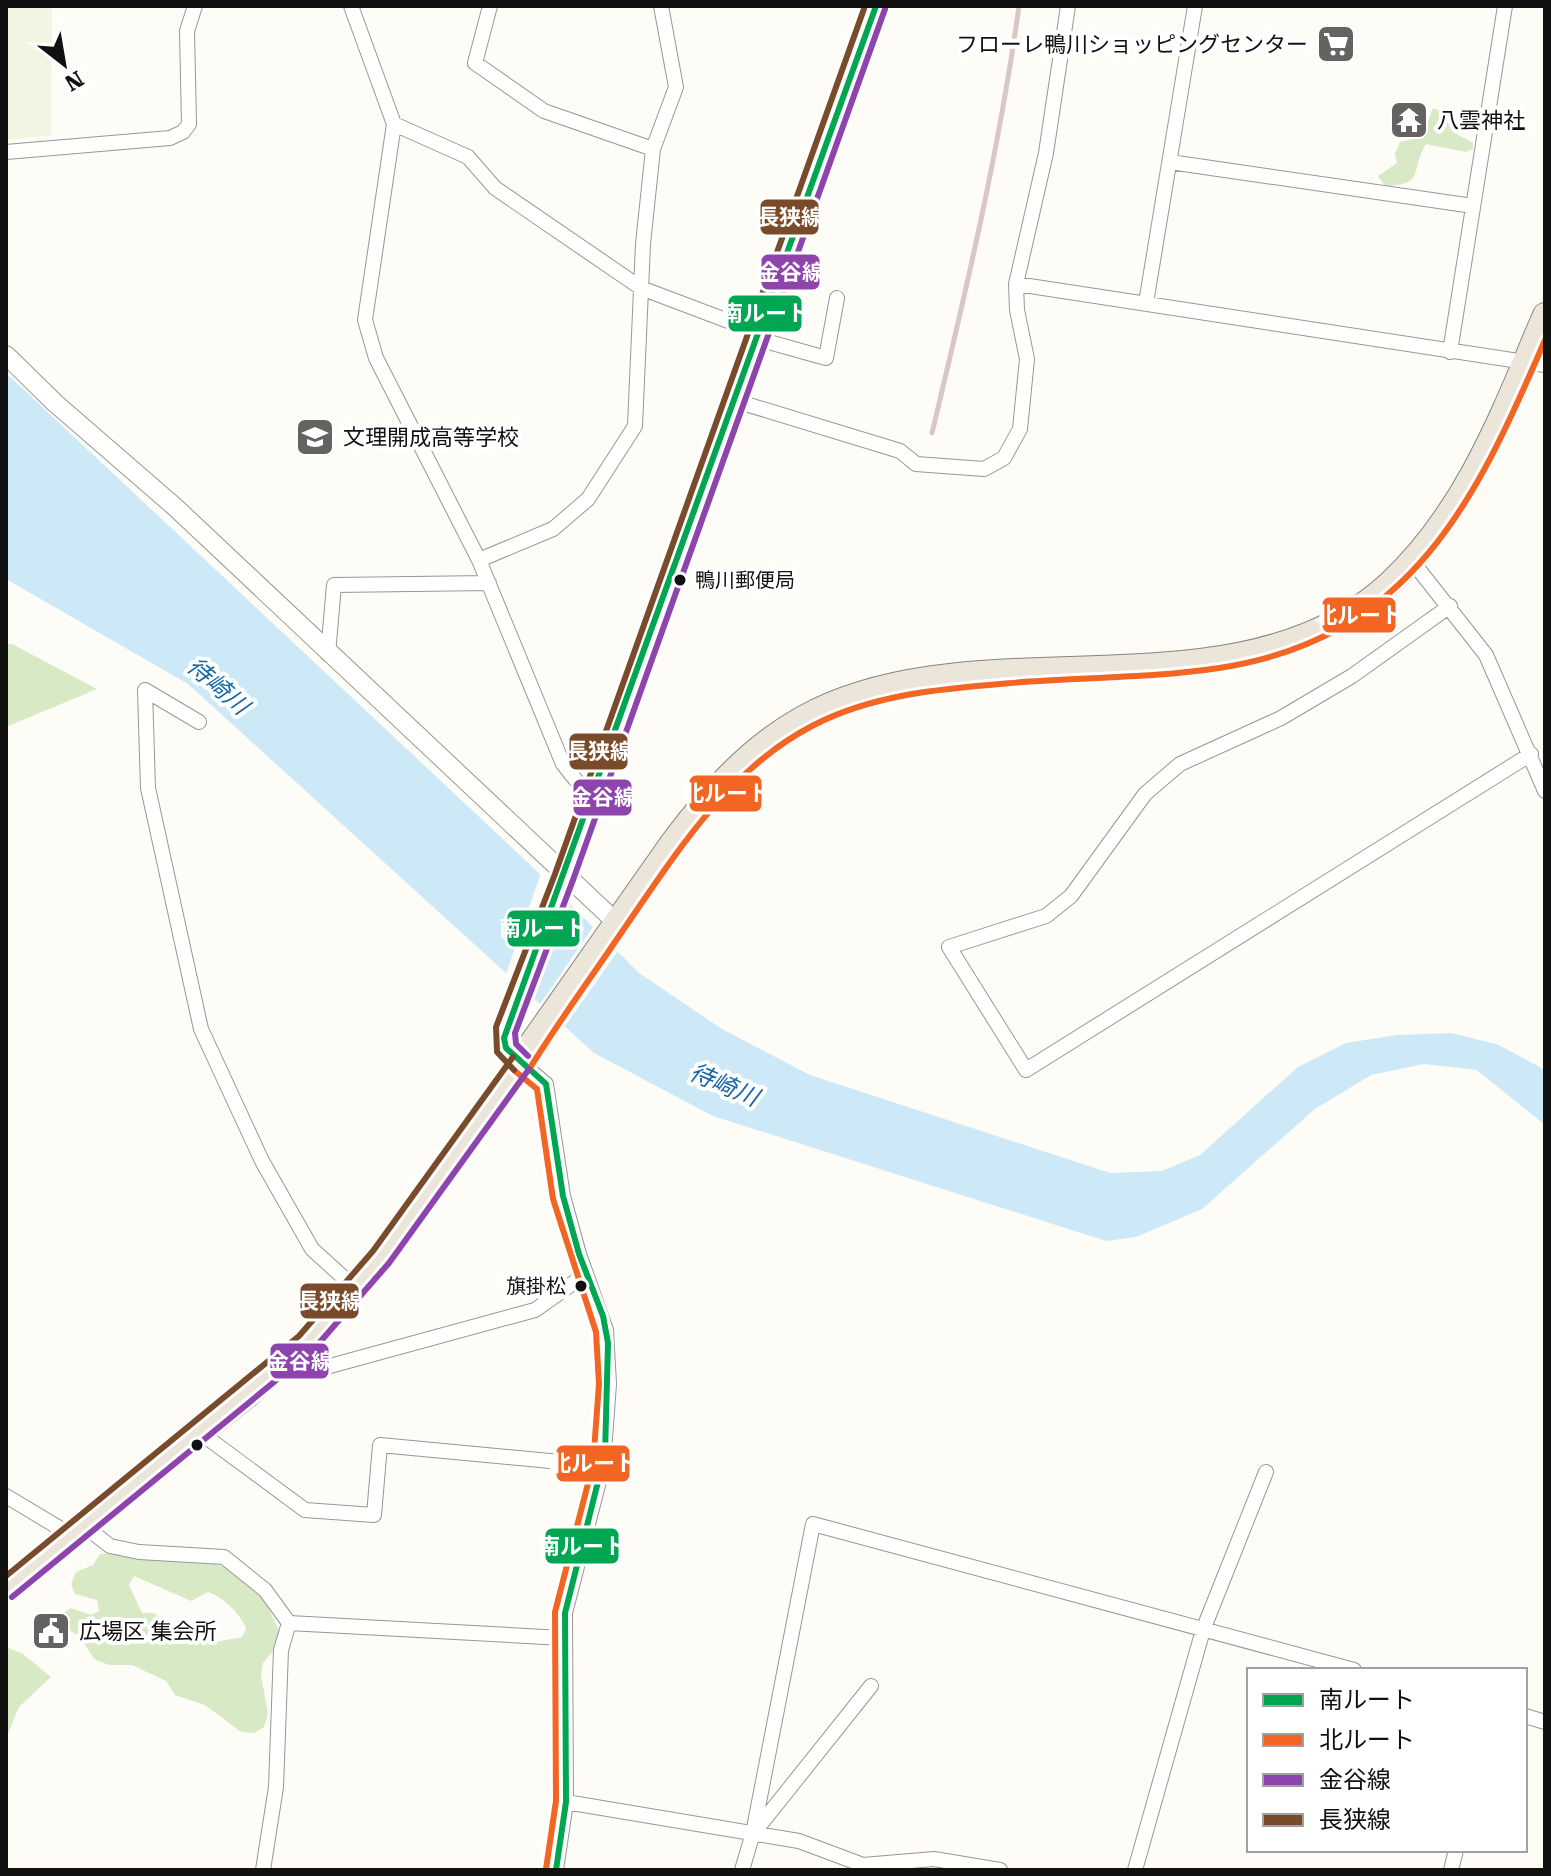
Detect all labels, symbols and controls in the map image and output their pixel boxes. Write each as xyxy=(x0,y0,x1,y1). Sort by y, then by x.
supermarket icon: フローレ鴨川ショッピングセンター xyxy=(1315,23,1357,65)
north arrow xyxy=(24,24,104,104)
place label: フローレ鴨川ショッピングセンター xyxy=(956,32,1308,57)
text: N xyxy=(60,66,88,96)
temple icon: 八雲神社 xyxy=(1388,99,1430,141)
place label: 八雲神社 xyxy=(1437,108,1525,133)
line badge: 長狭線 xyxy=(759,198,820,236)
text: 長狭線 xyxy=(757,205,823,230)
line badge: 金谷線 xyxy=(760,253,821,291)
text: 金谷線 xyxy=(758,260,824,285)
line badge: 南ルート xyxy=(727,294,803,333)
text: 南ルート xyxy=(721,301,809,326)
school or university icon: 文理開成高等学校 xyxy=(294,416,336,458)
place label: 文理開成高等学校 xyxy=(343,425,519,450)
place label: 鴨川郵便局 xyxy=(695,568,795,592)
marker: 鴨川郵便局 xyxy=(672,572,688,588)
line badge: 北ルート xyxy=(1321,596,1397,634)
text: 北ルート xyxy=(1315,603,1403,628)
water label: 待崎川 xyxy=(182,652,257,722)
line badge: 長狭線 xyxy=(568,732,629,771)
text: 長狭線 xyxy=(566,739,632,764)
line badge: 北ルート xyxy=(688,774,763,813)
line badge: 金谷線 xyxy=(572,778,633,817)
text: 北ルート xyxy=(682,781,770,806)
text: 金谷線 xyxy=(570,785,636,810)
line badge: 南ルート xyxy=(506,909,581,948)
text: 南ルート xyxy=(499,916,587,941)
water label: 待崎川 xyxy=(685,1058,765,1113)
place label: 旗掛松 xyxy=(506,1274,566,1298)
marker: 旗掛松 xyxy=(573,1278,589,1294)
line badge: 長狭線 xyxy=(299,1282,360,1320)
text: 長狭線 xyxy=(297,1289,363,1314)
line badge: 金谷線 xyxy=(269,1342,330,1380)
text: 金谷線 xyxy=(267,1349,333,1374)
unlabelled marker xyxy=(189,1437,205,1453)
line badge: 北ルート xyxy=(555,1444,631,1483)
text: 北ルート xyxy=(549,1451,637,1476)
line badge: 南ルート xyxy=(544,1527,620,1565)
text: 南ルート xyxy=(538,1534,626,1559)
public building icon: 広場区 集会所 xyxy=(30,1610,72,1652)
place label: 広場区 集会所 xyxy=(79,1619,217,1644)
legend xyxy=(1247,1668,1527,1852)
text: 南ルート xyxy=(1319,1686,1415,1714)
text: 北ルート xyxy=(1319,1726,1415,1754)
text: 金谷線 xyxy=(1319,1766,1391,1794)
text: 長狭線 xyxy=(1319,1806,1391,1834)

